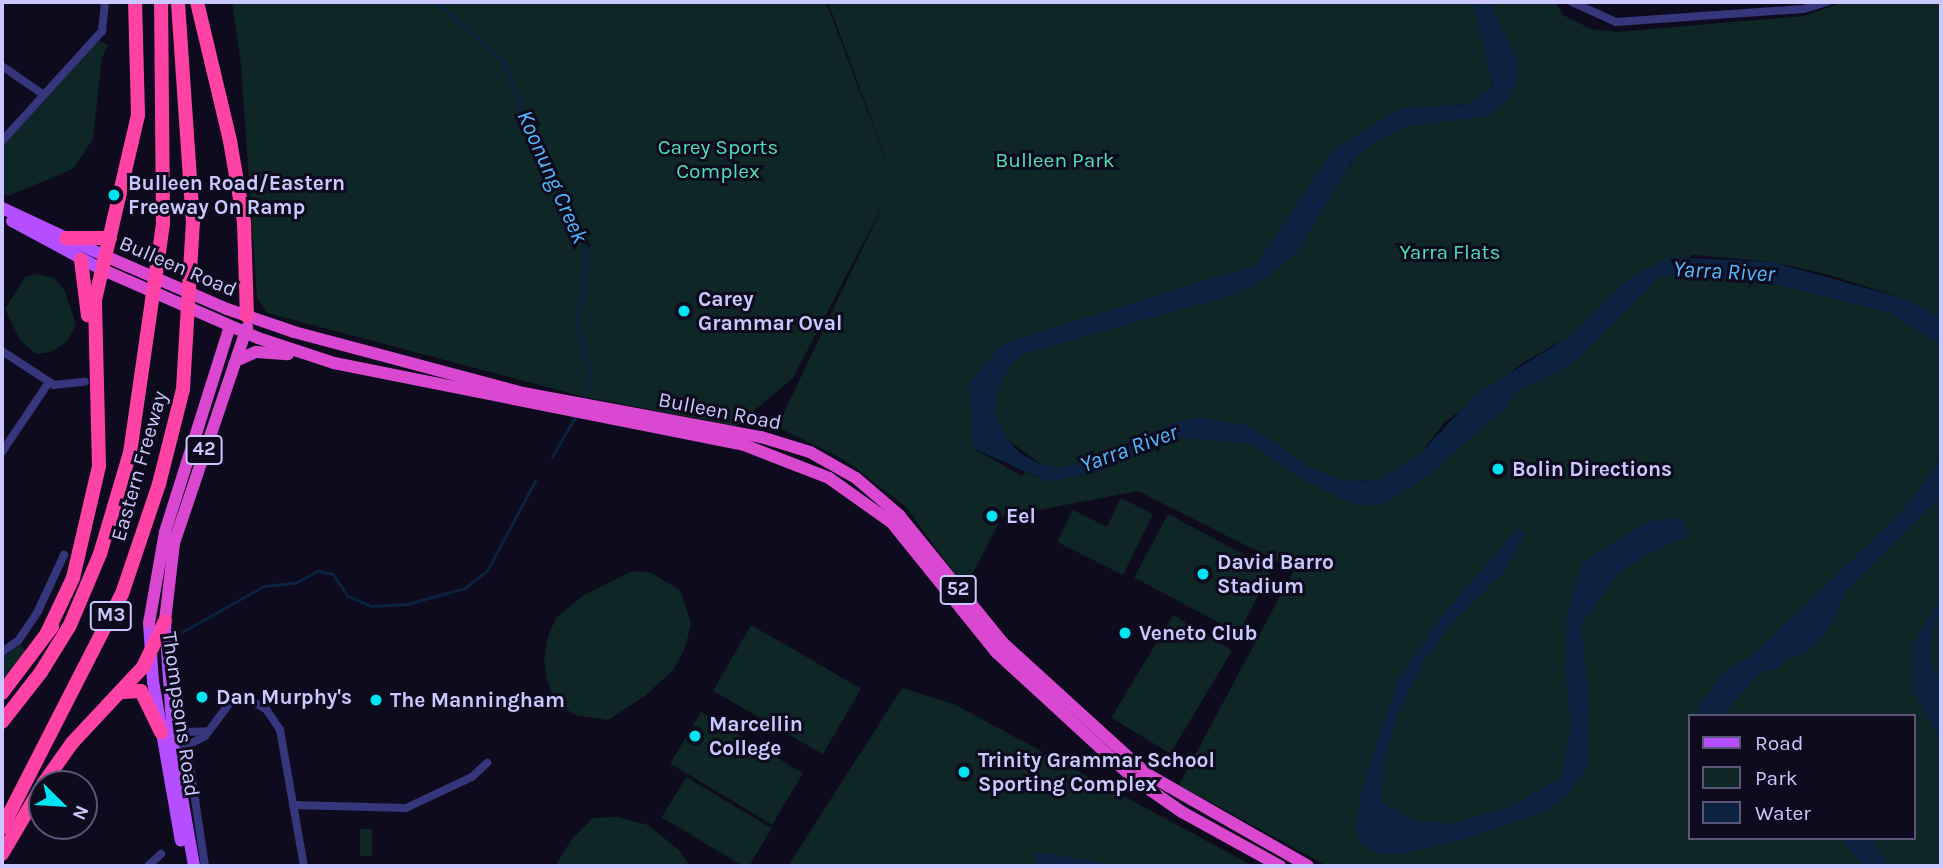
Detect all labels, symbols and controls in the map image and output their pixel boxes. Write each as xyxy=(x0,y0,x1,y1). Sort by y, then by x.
water label: Koonung Creek xyxy=(510,106,594,248)
park label: Carey Sports Complex xyxy=(658,134,778,184)
park label: Bulleen Park xyxy=(995,147,1115,173)
place label: Bulleen Road/Eastern Freeway On Ramp xyxy=(128,170,345,220)
marker: Bulleen Road/Eastern Freeway On Ramp xyxy=(106,187,122,203)
street label: Bulleen Road xyxy=(116,230,240,302)
park label: Yarra Flats xyxy=(1400,239,1500,265)
water label: Yarra River xyxy=(1672,256,1776,288)
place label: Carey Grammar Oval xyxy=(698,286,842,336)
marker: Carey Grammar Oval xyxy=(676,303,692,319)
street label: Bulleen Road xyxy=(656,387,784,435)
street label: Eastern Freeway xyxy=(106,388,172,544)
water label: Yarra River xyxy=(1076,419,1182,479)
road number: 42 xyxy=(185,435,223,466)
place label: Bolin Directions xyxy=(1512,456,1672,482)
marker: Bolin Directions xyxy=(1490,461,1506,477)
place label: Eel xyxy=(1006,503,1036,529)
marker: Eel xyxy=(984,508,1000,524)
place label: David Barro Stadium xyxy=(1217,549,1334,599)
marker: David Barro Stadium xyxy=(1195,566,1211,582)
road number: 52 xyxy=(939,575,977,606)
road number: M3 xyxy=(88,600,134,632)
place label: Veneto Club xyxy=(1139,620,1257,646)
marker: Veneto Club xyxy=(1117,625,1133,641)
street label: Thompsons Road xyxy=(157,630,205,798)
place label: Dan Murphy's xyxy=(216,684,352,710)
place label: The Manningham xyxy=(390,687,565,713)
marker: Dan Murphy's xyxy=(194,689,210,705)
marker: The Manningham xyxy=(368,692,384,708)
place label: Marcellin College xyxy=(709,711,803,761)
legend xyxy=(1688,714,1915,840)
marker: Marcellin College xyxy=(687,728,703,744)
text: Road xyxy=(1755,731,1803,755)
place label: Trinity Grammar School Sporting Complex xyxy=(978,747,1215,797)
marker: Trinity Grammar School Sporting Complex xyxy=(956,764,972,780)
text: Park xyxy=(1755,766,1798,790)
north arrow xyxy=(28,770,98,840)
text: Water xyxy=(1755,801,1811,825)
text: N xyxy=(68,802,93,823)

